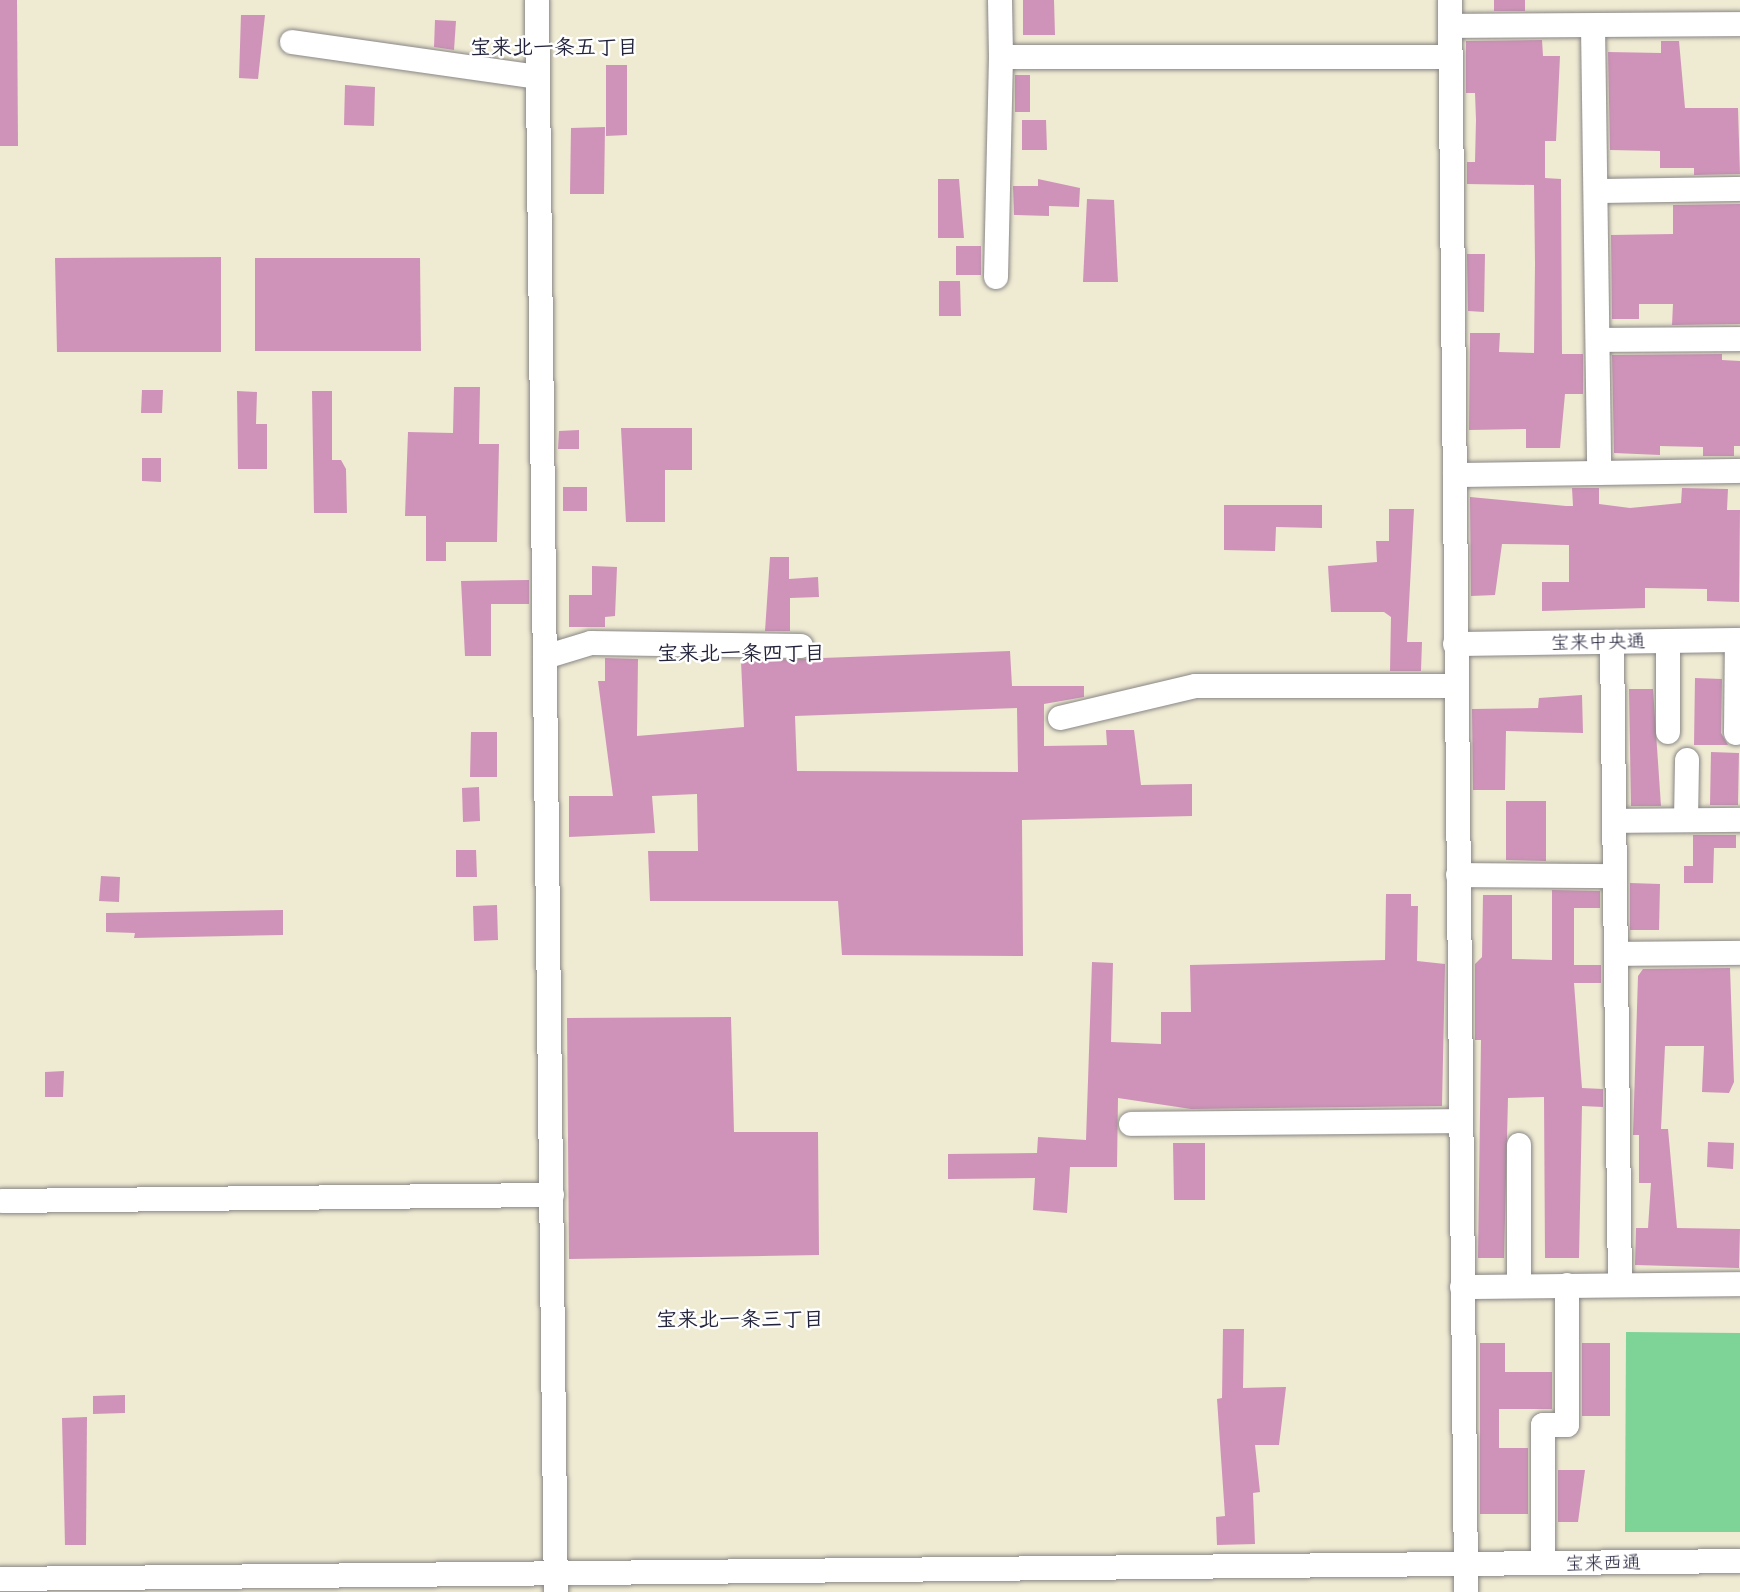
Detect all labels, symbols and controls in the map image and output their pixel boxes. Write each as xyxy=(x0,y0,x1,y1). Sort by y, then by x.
district label: 宝来北一条五丁目 xyxy=(470,34,638,60)
street label: 宝来中央通 xyxy=(1550,630,1646,654)
district label: 宝来北一条四丁目 xyxy=(657,640,825,666)
district label: 宝来北一条三丁目 xyxy=(656,1306,824,1332)
street label: 宝来西通 xyxy=(1565,1551,1641,1575)

